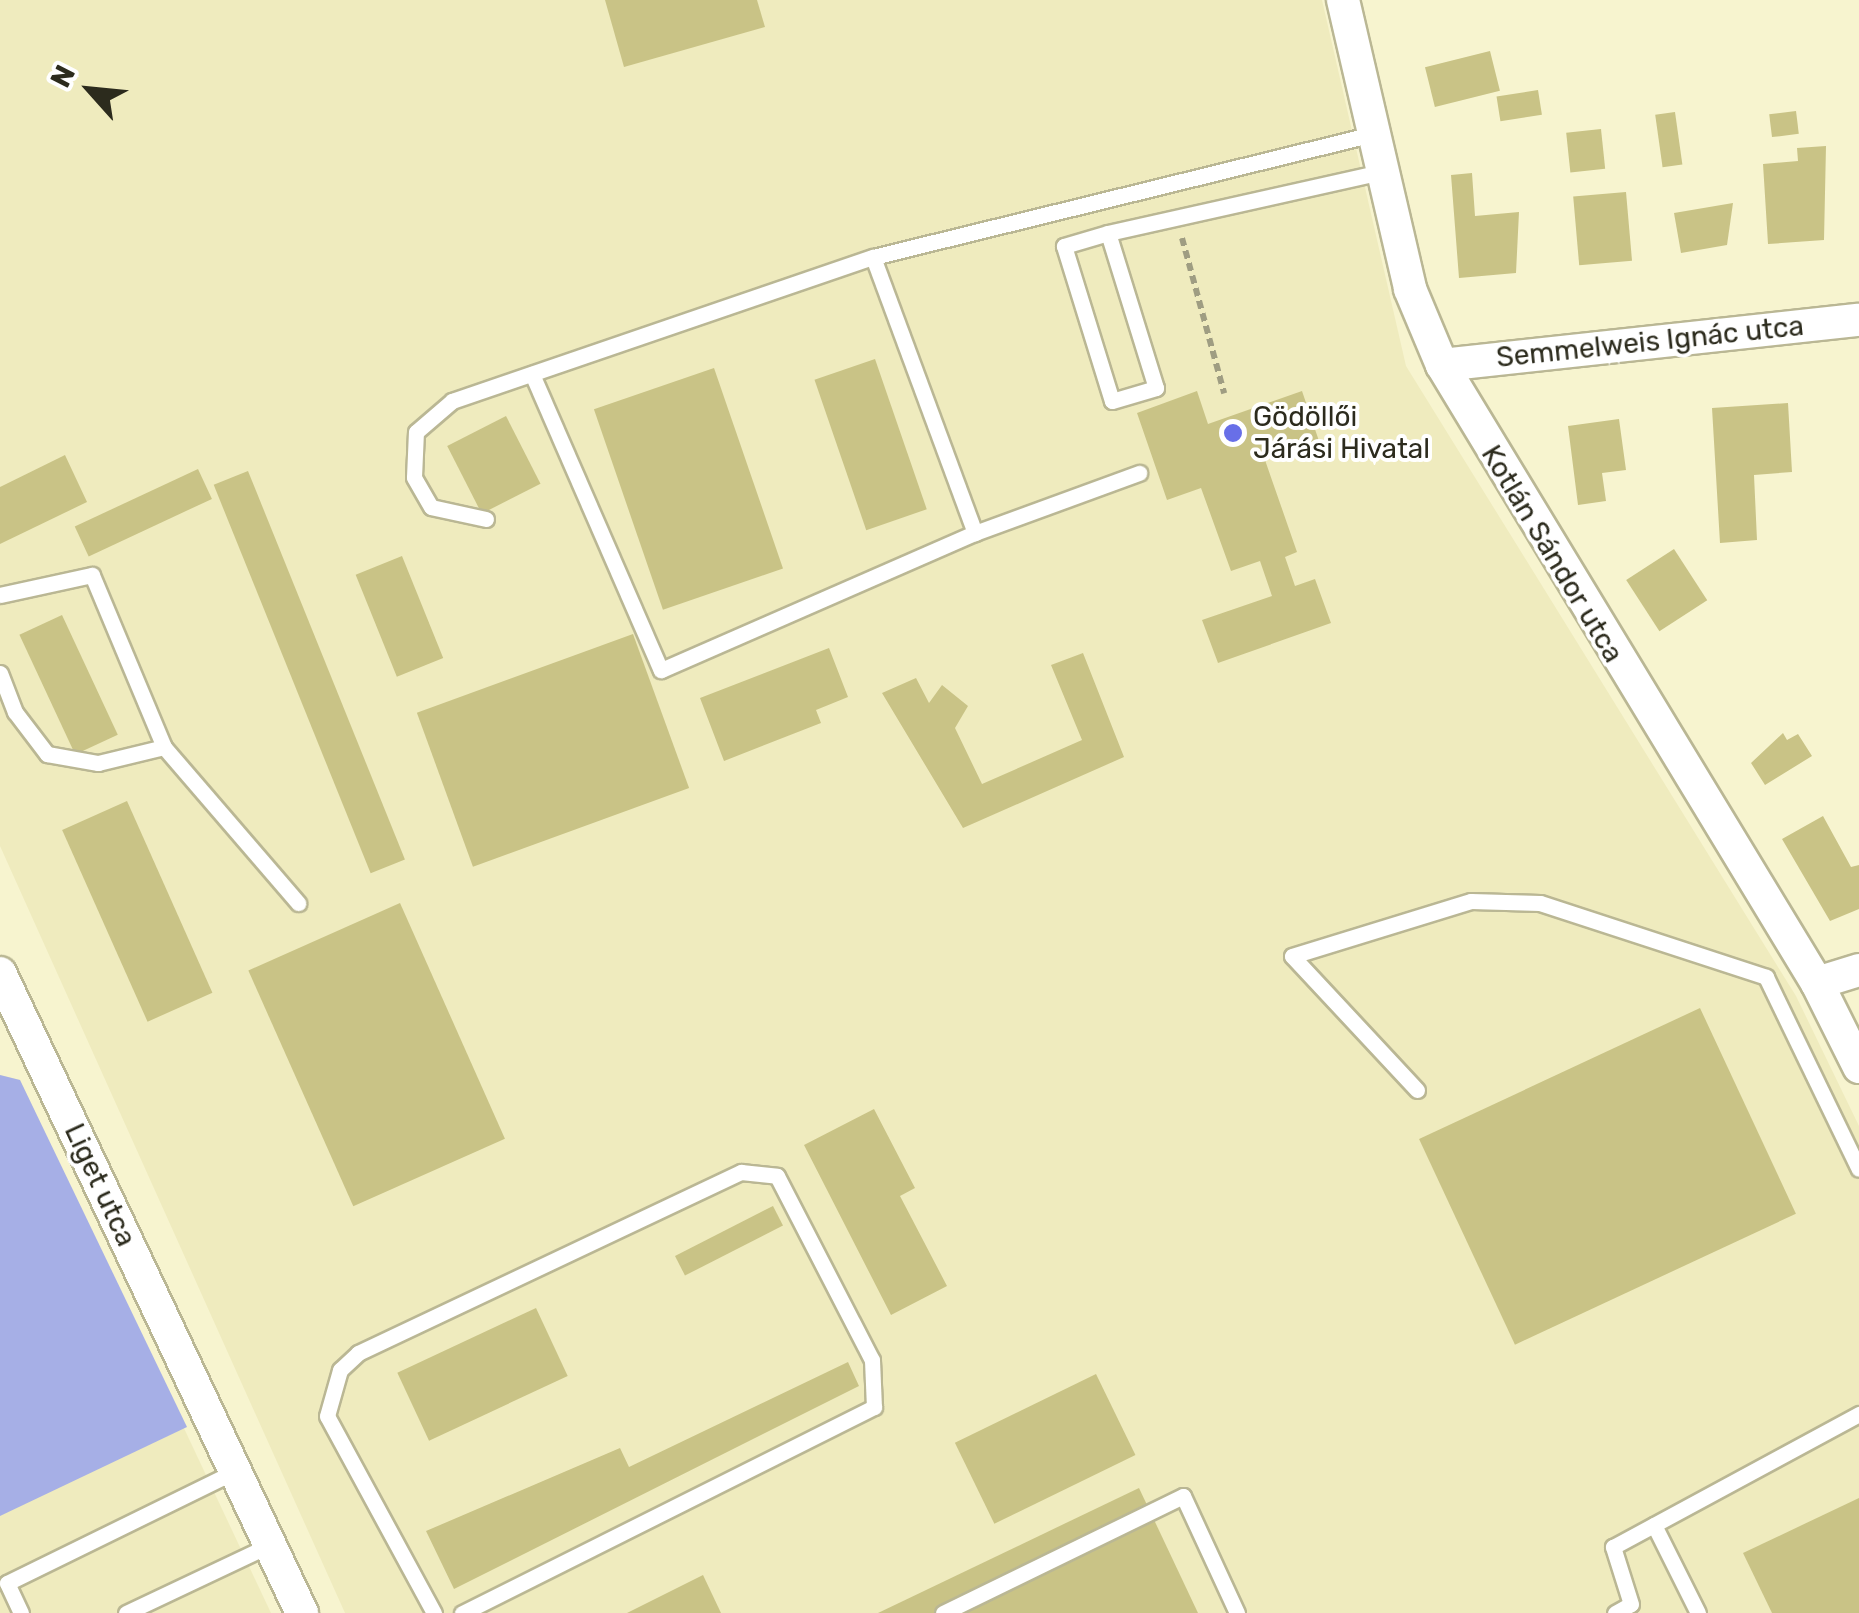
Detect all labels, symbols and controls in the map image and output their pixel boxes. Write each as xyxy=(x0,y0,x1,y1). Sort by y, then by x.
north arrow xyxy=(40,40,140,140)
text: N xyxy=(44,60,82,93)
street label: Semmelweis Ignác utca xyxy=(1495,309,1805,375)
place label: Gödöllői Járási Hivatal xyxy=(1253,400,1430,466)
marker: Gödöllői Járási Hivatal xyxy=(1222,422,1244,444)
street label: Kotlán Sándor utca xyxy=(1474,439,1630,669)
street label: Liget utca xyxy=(57,1118,143,1252)

